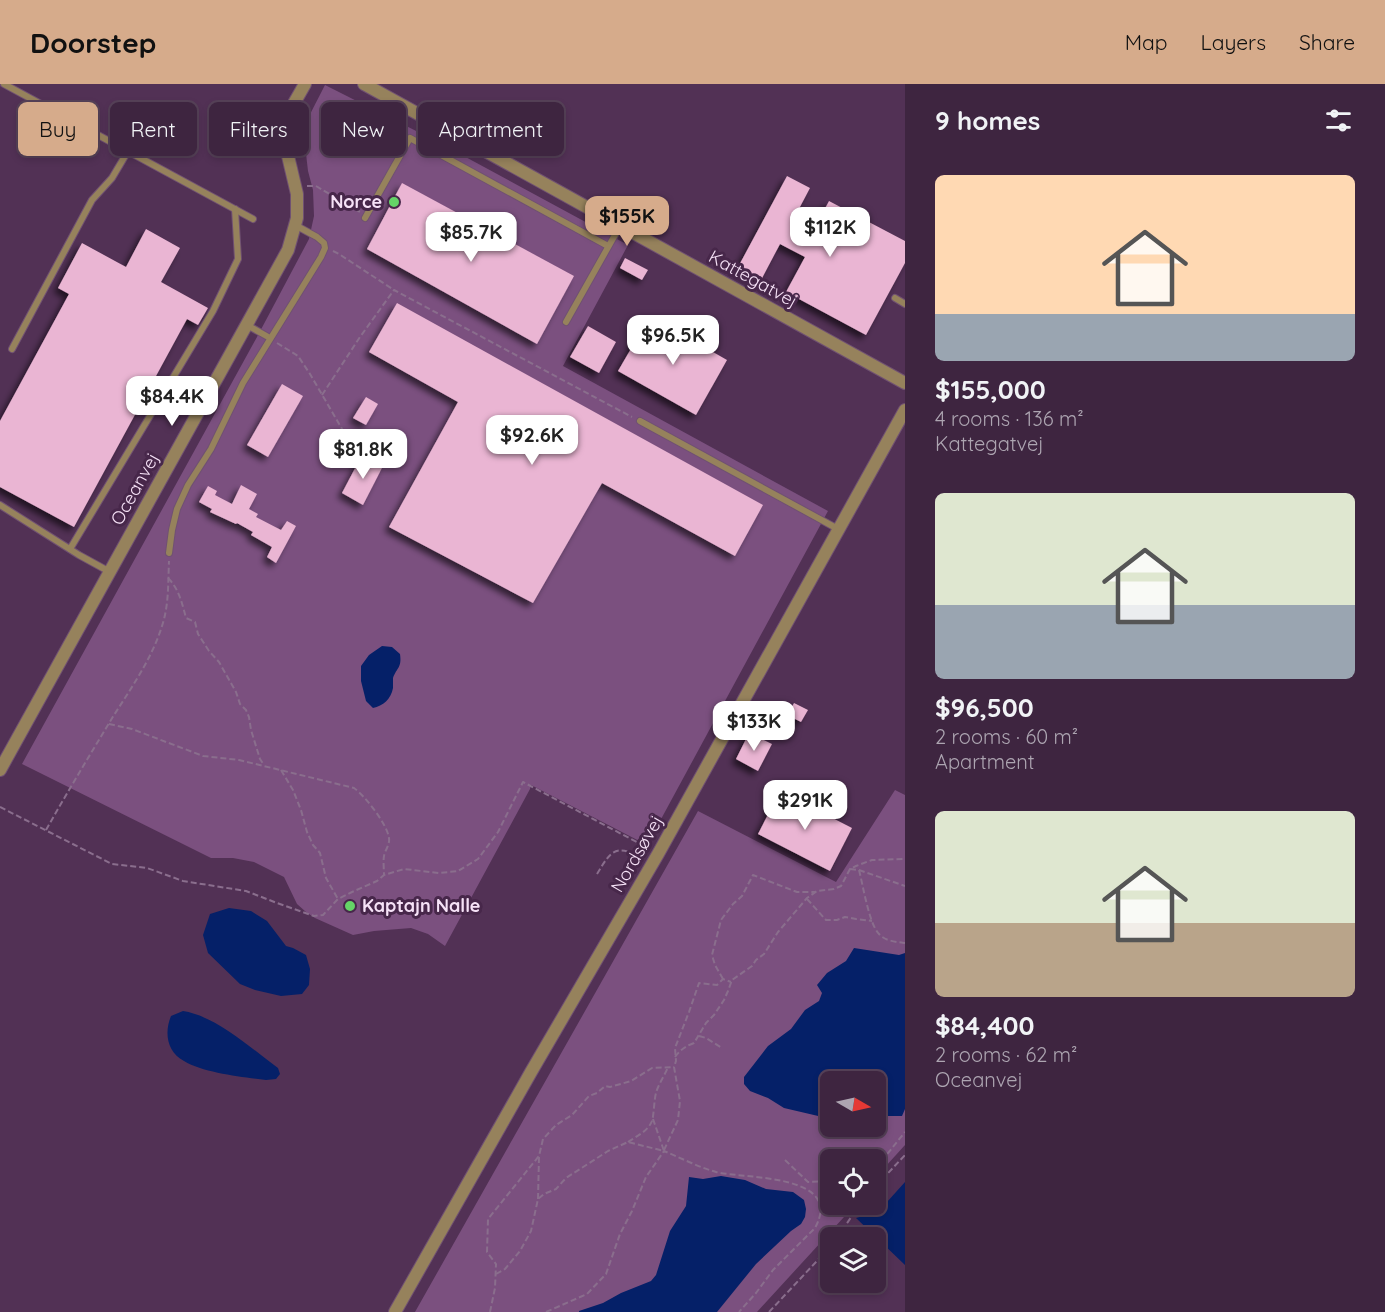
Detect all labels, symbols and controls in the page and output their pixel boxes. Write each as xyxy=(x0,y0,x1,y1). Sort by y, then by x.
text: Doorstep xyxy=(30,25,156,60)
text: Map xyxy=(1125,29,1168,55)
text: Layers xyxy=(1201,29,1266,55)
text: Share xyxy=(1299,29,1355,55)
chip: Buy xyxy=(18,102,98,156)
chip: Rent xyxy=(110,102,197,156)
chip: Filters xyxy=(209,102,309,156)
chip: New xyxy=(321,102,406,156)
chip: Apartment xyxy=(418,102,564,156)
text: 9 homes xyxy=(935,104,1040,137)
icon: filters xyxy=(1322,104,1355,137)
place label: Norce xyxy=(330,190,382,213)
marker: Norce xyxy=(387,195,401,209)
pin: $155K xyxy=(585,196,669,247)
text: $155K xyxy=(599,203,655,228)
pin: $112K xyxy=(788,207,872,258)
pin: $85.7K xyxy=(422,212,520,263)
text: $112K xyxy=(804,214,856,239)
icon: home xyxy=(1091,214,1199,322)
text: $85.7K xyxy=(440,219,502,244)
street label: Kattegatvej xyxy=(705,245,802,312)
pin: $96.5K xyxy=(624,315,722,366)
text: $96.5K xyxy=(641,322,705,347)
text: $155,000 xyxy=(935,373,1046,406)
pin: $84.4K xyxy=(123,376,221,427)
text: $84.4K xyxy=(140,383,204,408)
text: 4 rooms · 136 m² xyxy=(935,406,1084,431)
pin: $92.6K xyxy=(483,415,581,466)
text: $92.6K xyxy=(500,422,564,447)
pin: $81.8K xyxy=(314,429,412,480)
text: Kattegatvej xyxy=(935,431,1044,456)
text: $81.8K xyxy=(333,436,393,461)
street label: Oceanvej xyxy=(105,449,164,529)
icon: home xyxy=(1091,532,1199,640)
text: $96,500 xyxy=(935,691,1034,724)
pin: $133K xyxy=(712,701,796,752)
text: $133K xyxy=(727,708,781,733)
text: 2 rooms · 60 m² xyxy=(935,724,1078,749)
text: Apartment xyxy=(935,749,1035,774)
pin: $291K xyxy=(763,780,847,831)
text: $291K xyxy=(777,787,833,812)
street label: Nordsøvej xyxy=(605,811,668,896)
icon: home xyxy=(1091,850,1199,958)
place label: Kaptajn Nalle xyxy=(362,894,480,917)
marker: Kaptajn Nalle xyxy=(343,899,357,913)
text: $84,400 xyxy=(935,1009,1034,1042)
text: 2 rooms · 62 m² xyxy=(935,1042,1077,1067)
text: Oceanvej xyxy=(935,1067,1023,1092)
north arrow xyxy=(820,1071,886,1137)
map controls xyxy=(820,1071,886,1293)
button: locate xyxy=(820,1149,886,1215)
button: layers xyxy=(820,1227,886,1293)

